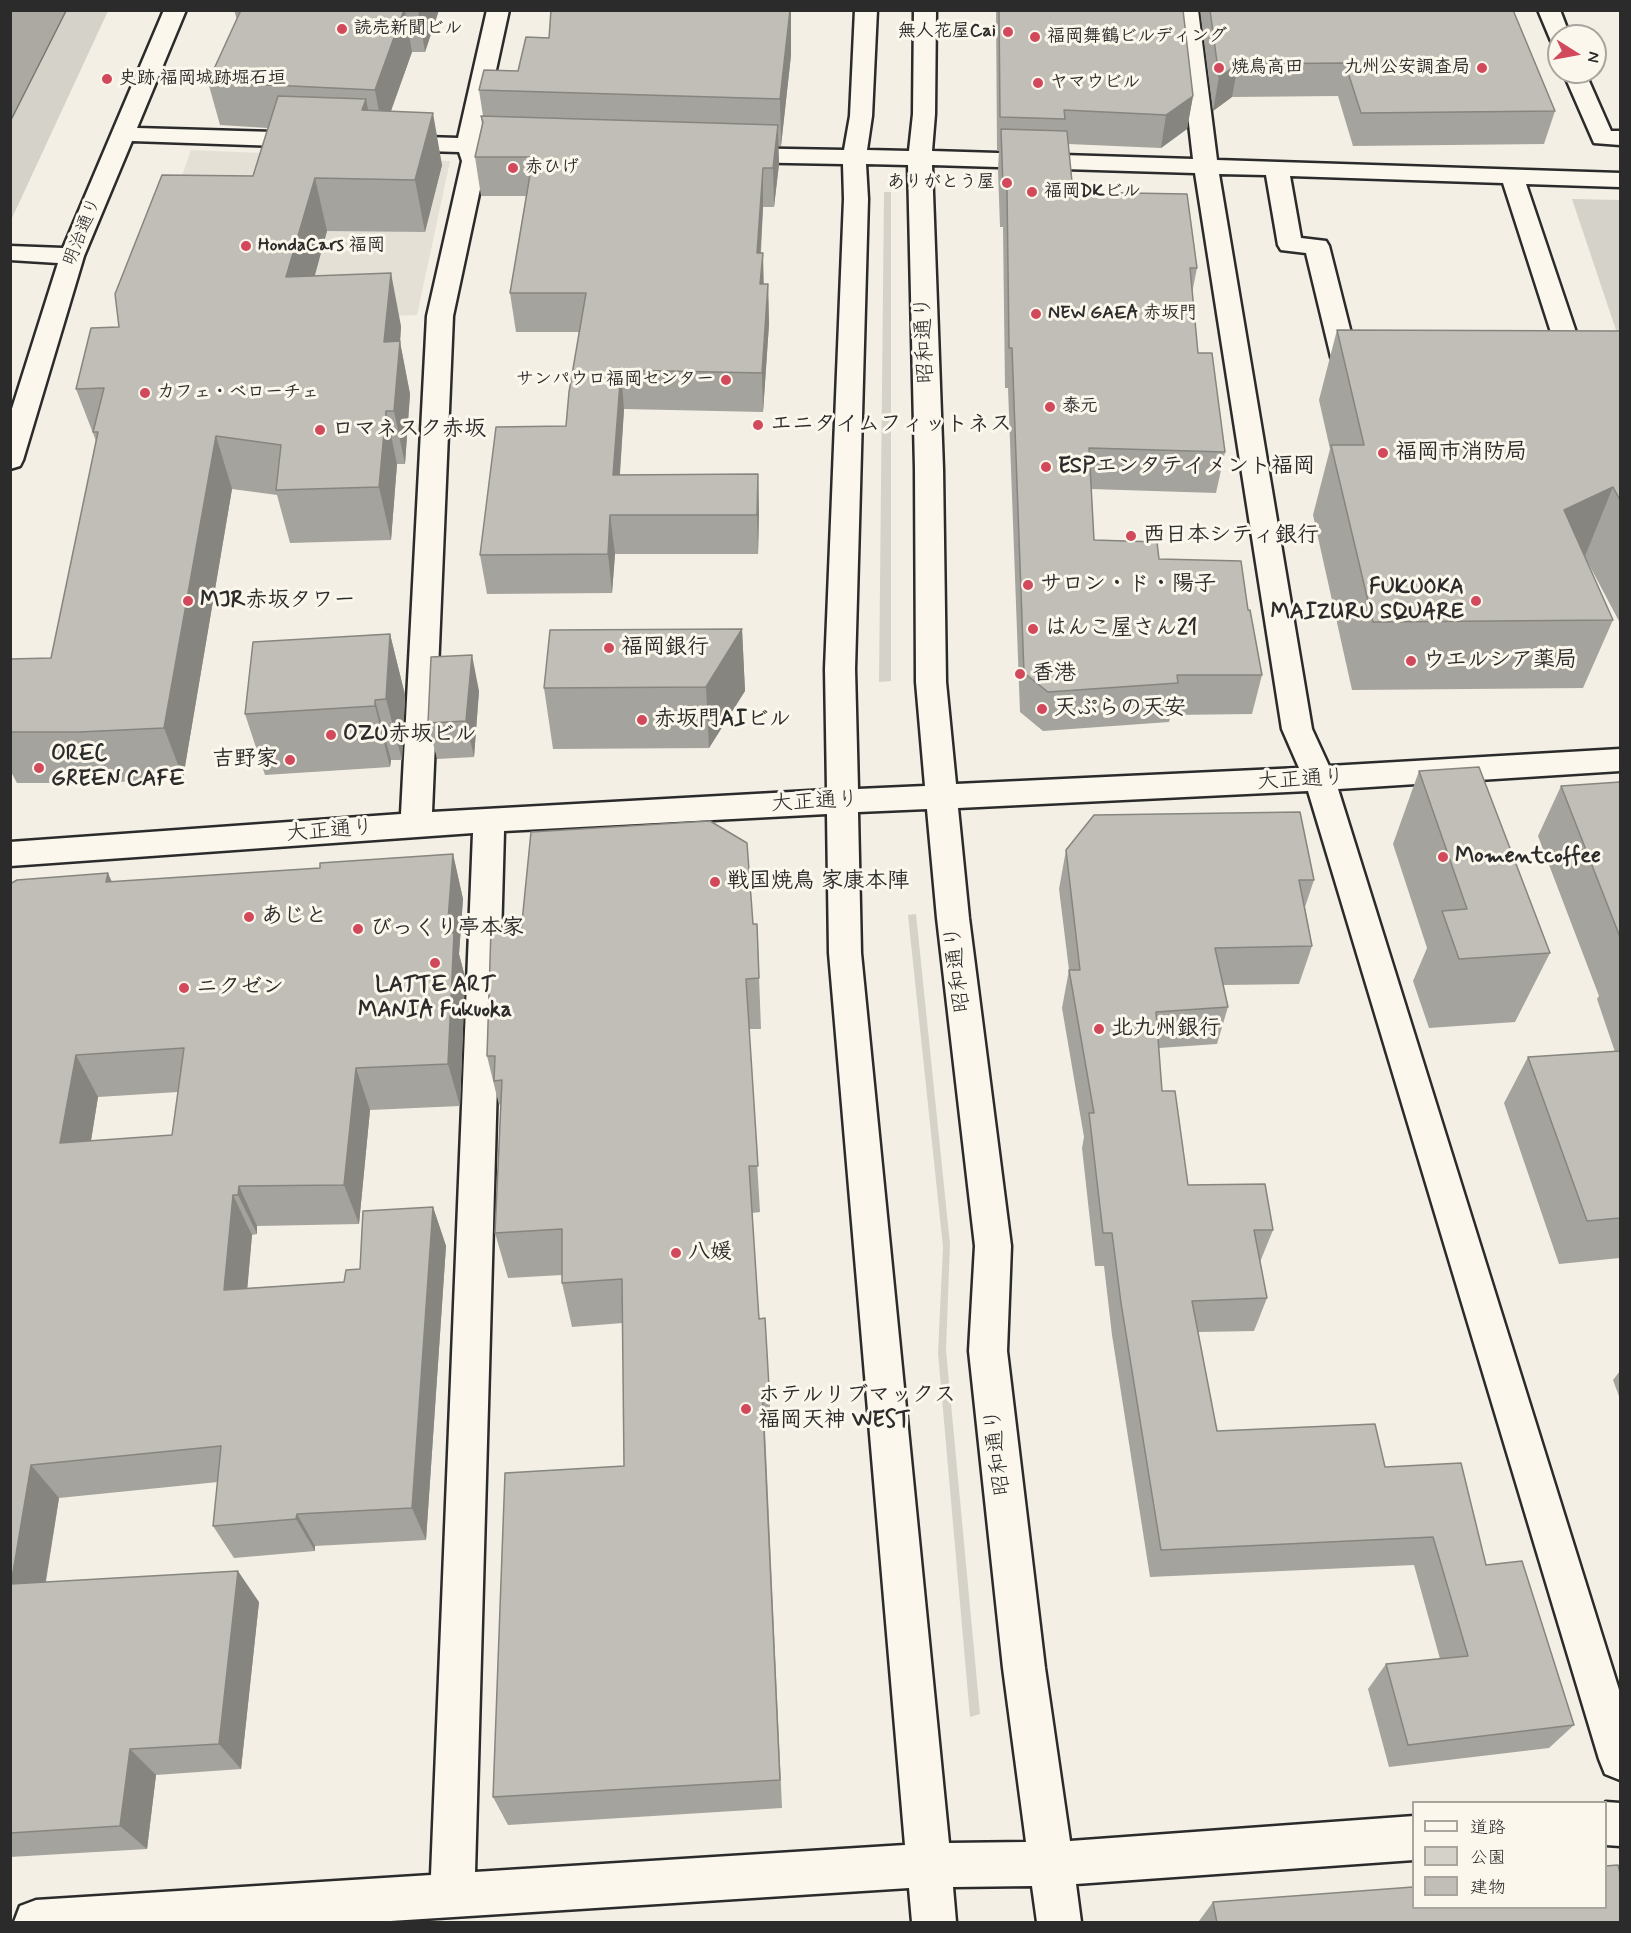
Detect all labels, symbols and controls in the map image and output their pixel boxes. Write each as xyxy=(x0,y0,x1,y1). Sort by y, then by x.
place label: 読売新聞ビル xyxy=(354,18,462,40)
place label: 無人花屋Cai xyxy=(898,21,996,43)
marker: 読売新聞ビル xyxy=(335,22,349,36)
north arrow xyxy=(1547,24,1607,84)
marker: 無人花屋Cai xyxy=(1001,25,1015,39)
place label: 福岡舞鶴ビルディング xyxy=(1047,26,1227,48)
marker: 福岡舞鶴ビルディング xyxy=(1028,30,1042,44)
text: N xyxy=(1582,50,1605,64)
place label: 焼鳥高田 xyxy=(1231,57,1303,79)
place label: 九州公安調査局 xyxy=(1344,57,1470,79)
marker: 焼鳥高田 xyxy=(1212,61,1226,75)
marker: 九州公安調査局 xyxy=(1475,61,1489,75)
place label: 史跡 福岡城跡堀石垣 xyxy=(119,68,286,90)
marker: 史跡 福岡城跡堀石垣 xyxy=(100,72,114,86)
place label: ヤマウビル xyxy=(1050,72,1140,94)
marker: ヤマウビル xyxy=(1031,76,1045,90)
place label: 赤ひげ xyxy=(525,157,579,179)
marker: 赤ひげ xyxy=(506,161,520,175)
place label: ありがとう屋 xyxy=(887,172,995,194)
marker: ありがとう屋 xyxy=(1000,176,1014,190)
place label: 福岡DKビル xyxy=(1044,181,1141,203)
marker: 福岡DKビル xyxy=(1025,185,1039,199)
street label: 明治通り xyxy=(60,195,106,269)
place label: HondaCars 福岡 xyxy=(258,235,385,257)
marker: HondaCars 福岡 xyxy=(239,239,253,253)
street label: 昭和通り xyxy=(911,296,941,384)
place label: NEW GAEA 赤坂門 xyxy=(1048,303,1197,325)
marker: NEW GAEA 赤坂門 xyxy=(1029,307,1043,321)
place label: サンパウロ福岡センター xyxy=(516,369,714,391)
marker: サンパウロ福岡センター xyxy=(719,373,733,387)
place label: カフェ・ベローチェ xyxy=(157,382,319,404)
marker: カフェ・ベローチェ xyxy=(138,386,152,400)
place label: 泰元 xyxy=(1062,396,1098,418)
marker: 泰元 xyxy=(1043,400,1057,414)
place label: エニタイムフィットネス xyxy=(770,412,1012,438)
place label: ロマネスク赤坂 xyxy=(332,417,486,443)
marker: エニタイムフィットネス xyxy=(751,418,765,432)
marker: ロマネスク赤坂 xyxy=(313,423,327,437)
place label: 福岡市消防局 xyxy=(1395,440,1527,466)
marker: 福岡市消防局 xyxy=(1376,446,1390,460)
place label: ESPエンタテイメント福岡 xyxy=(1058,454,1315,480)
marker: ESPエンタテイメント福岡 xyxy=(1039,460,1053,474)
place label: 西日本シティ銀行 xyxy=(1143,523,1319,549)
marker: 西日本シティ銀行 xyxy=(1124,529,1138,543)
place label: サロン・ド・陽子 xyxy=(1040,572,1216,598)
place label: FUKUOKA MAIZURU SQUARE xyxy=(1270,575,1464,626)
marker: サロン・ド・陽子 xyxy=(1021,578,1035,592)
place label: MJR赤坂タワー xyxy=(200,588,355,614)
marker: MJR赤坂タワー xyxy=(181,594,195,608)
marker: FUKUOKA MAIZURU SQUARE xyxy=(1469,594,1483,608)
place label: はんこ屋さん21 xyxy=(1045,616,1197,642)
marker: はんこ屋さん21 xyxy=(1026,622,1040,636)
place label: 福岡銀行 xyxy=(621,635,709,661)
marker: 福岡銀行 xyxy=(602,641,616,655)
place label: ウエルシア薬局 xyxy=(1423,648,1577,674)
marker: ウエルシア薬局 xyxy=(1404,654,1418,668)
place label: 香港 xyxy=(1032,661,1076,687)
marker: 香港 xyxy=(1013,667,1027,681)
place label: 天ぷらの天安 xyxy=(1054,696,1186,722)
marker: 天ぷらの天安 xyxy=(1035,702,1049,716)
place label: 赤坂門AIビル xyxy=(654,707,791,733)
marker: 赤坂門AIビル xyxy=(635,713,649,727)
place label: OZU赤坂ビル xyxy=(343,722,476,748)
marker: OZU赤坂ビル xyxy=(324,728,338,742)
place label: OREC GREEN CAFE xyxy=(51,742,185,794)
place label: 吉野家 xyxy=(212,747,278,773)
marker: 吉野家 xyxy=(283,753,297,767)
marker: OREC GREEN CAFE xyxy=(32,761,46,775)
street label: 大正通り xyxy=(1256,766,1346,796)
street label: 大正通り xyxy=(770,788,860,818)
street label: 大正通り xyxy=(285,816,375,848)
place label: Momentcoffee xyxy=(1455,844,1601,870)
marker: Momentcoffee xyxy=(1436,850,1450,864)
place label: 戦国焼鳥 家康本陣 xyxy=(727,869,909,895)
marker: 戦国焼鳥 家康本陣 xyxy=(708,875,722,889)
place label: あじと xyxy=(261,904,327,930)
marker: あじと xyxy=(242,910,256,924)
place label: びっくり亭本家 xyxy=(370,916,524,942)
marker: びっくり亭本家 xyxy=(351,922,365,936)
street label: 昭和通り xyxy=(941,924,977,1014)
marker: LATTE ART MANIA Fukuoka xyxy=(428,956,442,970)
place label: LATTE ART MANIA Fukuoka xyxy=(358,973,512,1024)
place label: ニクゼン xyxy=(196,975,284,1001)
marker: ニクゼン xyxy=(177,981,191,995)
place label: 北九州銀行 xyxy=(1111,1016,1221,1042)
marker: 北九州銀行 xyxy=(1092,1022,1106,1036)
place label: 八媛 xyxy=(688,1240,732,1266)
marker: 八媛 xyxy=(669,1246,683,1260)
place label: ホテルリブマックス 福岡天神 WEST xyxy=(758,1383,956,1434)
marker: ホテルリブマックス 福岡天神 WEST xyxy=(739,1402,753,1416)
street label: 昭和通り xyxy=(981,1407,1017,1497)
legend xyxy=(1412,1801,1607,1909)
text: 道路 xyxy=(1470,1816,1506,1840)
text: 公園 xyxy=(1470,1846,1506,1870)
text: 建物 xyxy=(1470,1876,1506,1900)

